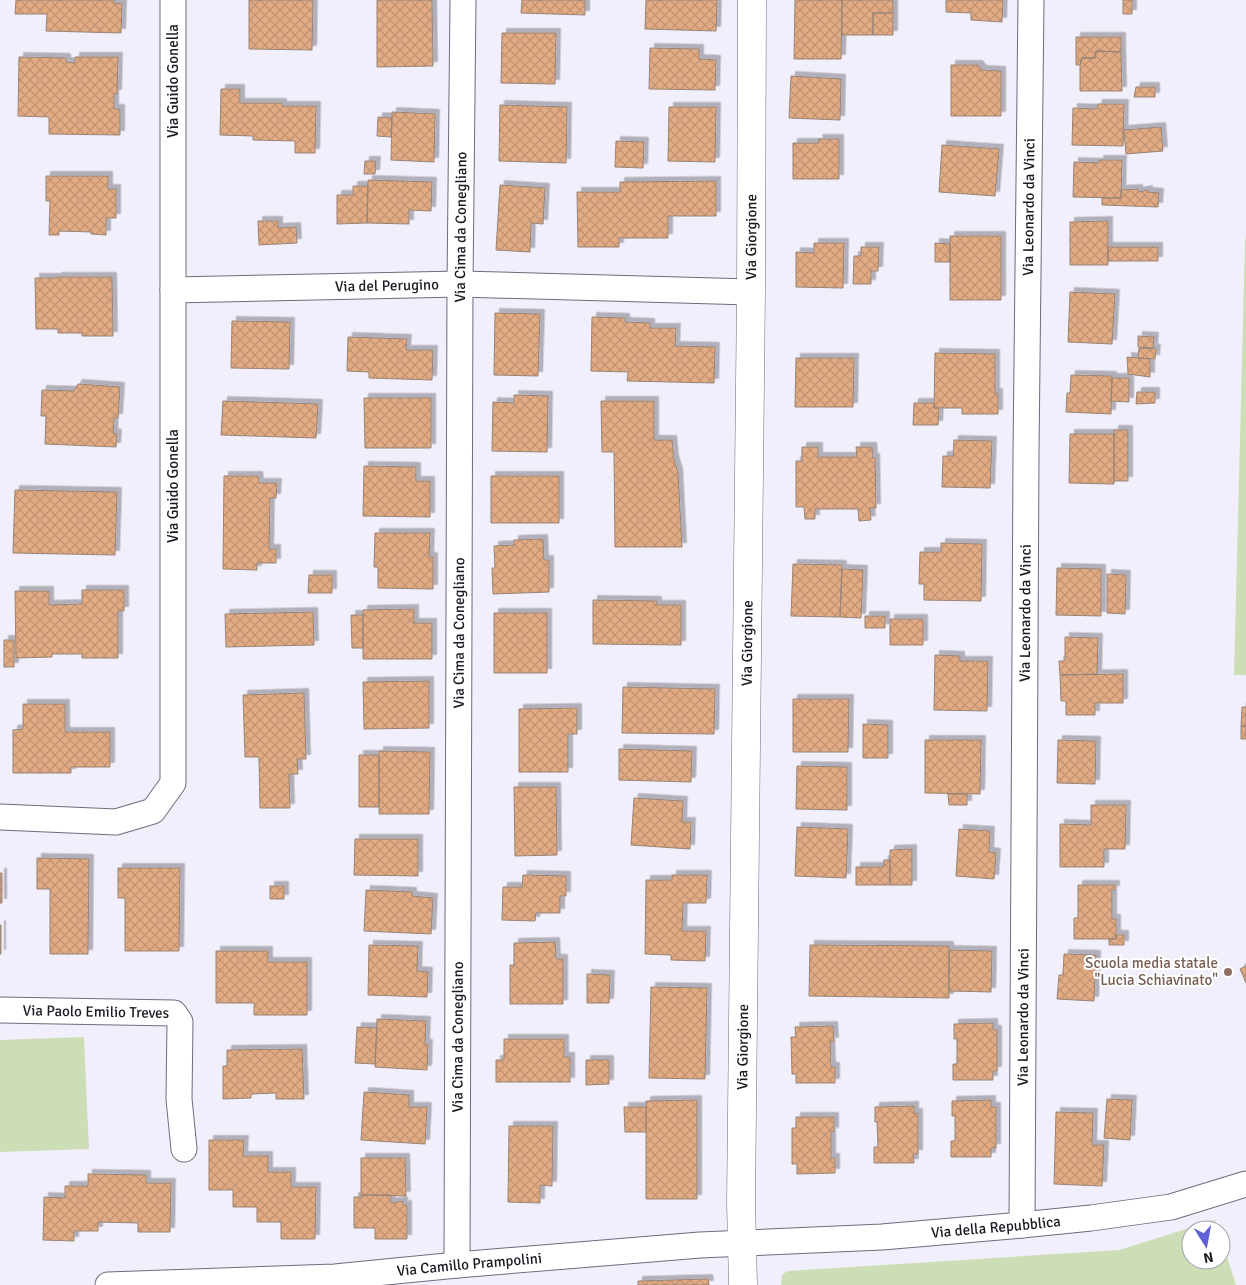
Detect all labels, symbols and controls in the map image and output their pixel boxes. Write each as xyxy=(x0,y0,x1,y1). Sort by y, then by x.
street label: Via Guido Gonella xyxy=(164,24,182,138)
street label: Via Leonardo da Vinci xyxy=(1019,138,1038,276)
street label: Via Cima da Conegliano xyxy=(451,151,470,303)
street label: Via Giorgione xyxy=(742,194,760,280)
street label: Via del Perugino xyxy=(335,275,439,296)
street label: Via Guido Gonella xyxy=(164,429,182,543)
street label: Via Leonardo da Vinci xyxy=(1016,544,1035,682)
street label: Via Cima da Conegliano xyxy=(450,557,468,709)
street label: Via Giorgione xyxy=(738,600,757,686)
street label: Via Leonardo da Vinci xyxy=(1014,948,1032,1086)
place label: Scuola media statale "Lucia Schiavinato" xyxy=(1085,954,1218,989)
street label: Via Cima da Conegliano xyxy=(448,961,467,1113)
marker: Scuola media statale "Lucia Schiavinato" xyxy=(1222,966,1234,978)
street label: Via Paolo Emilio Treves xyxy=(23,1001,170,1022)
street label: Via Giorgione xyxy=(733,1004,752,1090)
street label: Via della Repubblica xyxy=(930,1212,1062,1242)
north arrow xyxy=(1181,1220,1231,1270)
text: N xyxy=(1202,1248,1215,1267)
street label: Via Camillo Prampolini xyxy=(396,1249,543,1280)

